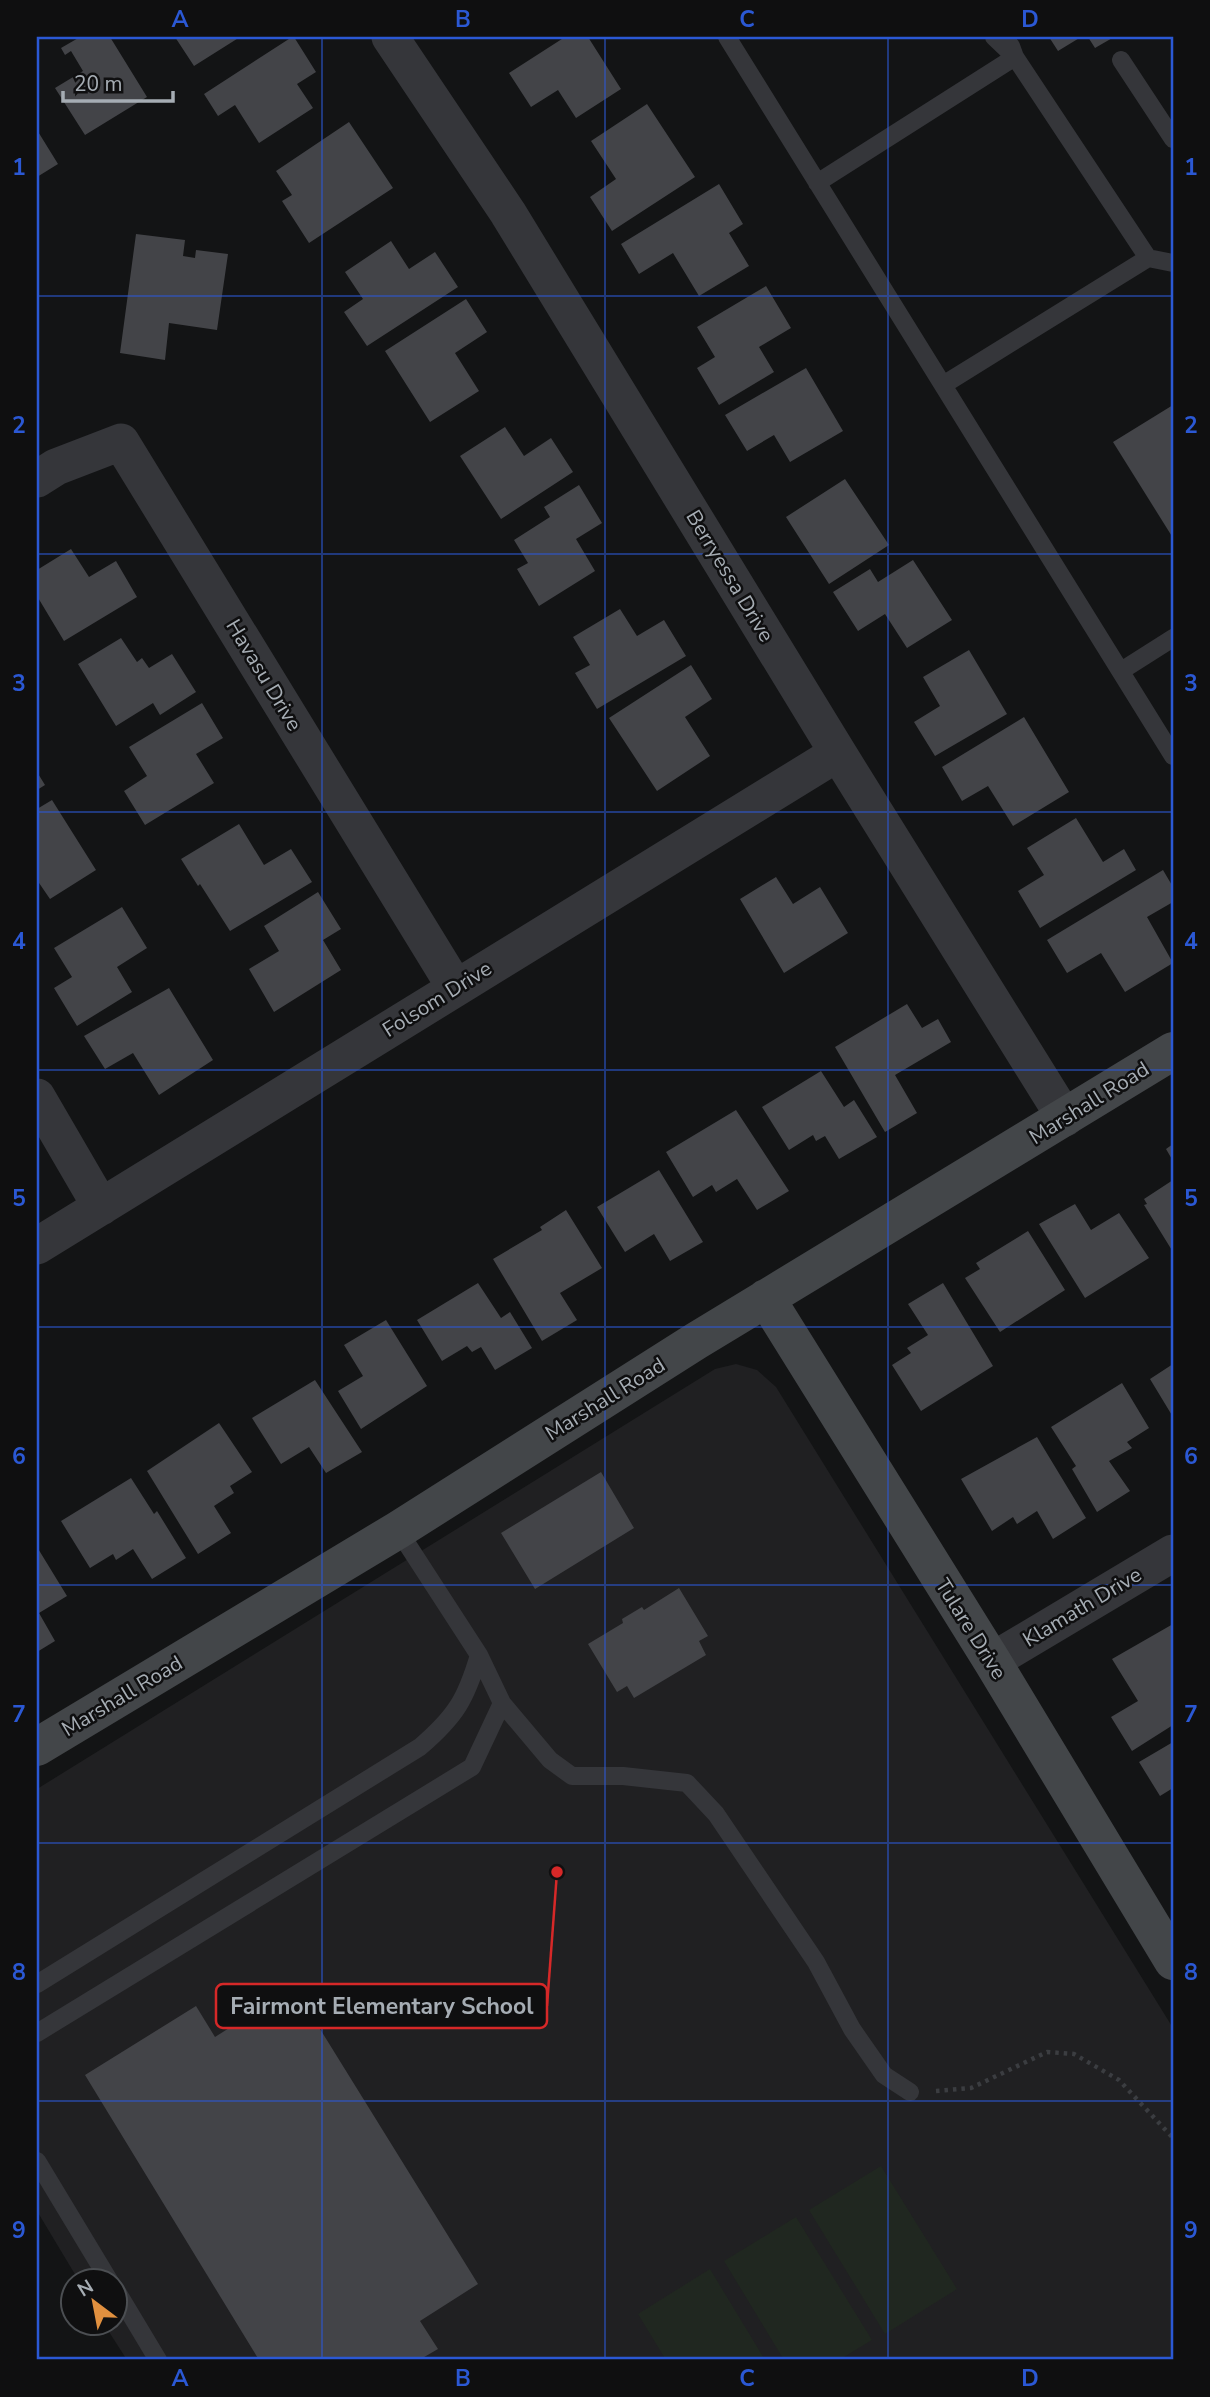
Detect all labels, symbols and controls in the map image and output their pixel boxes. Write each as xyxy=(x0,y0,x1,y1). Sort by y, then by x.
text: A xyxy=(171,4,189,35)
text: B xyxy=(455,4,471,35)
text: C xyxy=(739,4,755,35)
text: D xyxy=(1021,4,1039,35)
scale bar xyxy=(63,60,173,104)
text: 20 m xyxy=(74,70,123,98)
text: 1 xyxy=(12,152,26,183)
text: 1 xyxy=(1184,152,1198,183)
text: 2 xyxy=(12,410,26,441)
text: 2 xyxy=(1184,410,1198,441)
street label: Berryessa Drive xyxy=(680,505,780,647)
street label: Havasu Drive xyxy=(220,614,308,736)
text: 3 xyxy=(12,668,26,699)
text: 3 xyxy=(1184,668,1198,699)
text: 4 xyxy=(12,926,26,957)
text: 4 xyxy=(1184,926,1198,957)
street label: Folsom Drive xyxy=(377,954,497,1044)
street label: Marshall Road xyxy=(1024,1055,1154,1151)
text: 5 xyxy=(12,1183,26,1214)
text: 5 xyxy=(1184,1183,1198,1214)
street label: Marshall Road xyxy=(540,1351,670,1447)
text: 6 xyxy=(12,1441,26,1472)
text: 6 xyxy=(1184,1441,1198,1472)
street label: Klamath Drive xyxy=(1017,1560,1147,1654)
street label: Tulare Drive xyxy=(929,1573,1013,1685)
street label: Marshall Road xyxy=(56,1649,188,1743)
text: 7 xyxy=(12,1699,26,1730)
text: 7 xyxy=(1184,1699,1198,1730)
text: 8 xyxy=(12,1957,26,1988)
text: 8 xyxy=(1184,1957,1198,1988)
callout: Fairmont Elementary School xyxy=(216,1984,547,2028)
text: Fairmont Elementary School xyxy=(230,1991,534,2022)
text: 9 xyxy=(12,2215,26,2246)
text: 9 xyxy=(1184,2215,1198,2246)
north arrow xyxy=(60,2268,130,2338)
text: N xyxy=(73,2274,98,2303)
text: A xyxy=(171,2363,189,2394)
text: B xyxy=(455,2363,471,2394)
text: C xyxy=(739,2363,755,2394)
text: D xyxy=(1021,2363,1039,2394)

